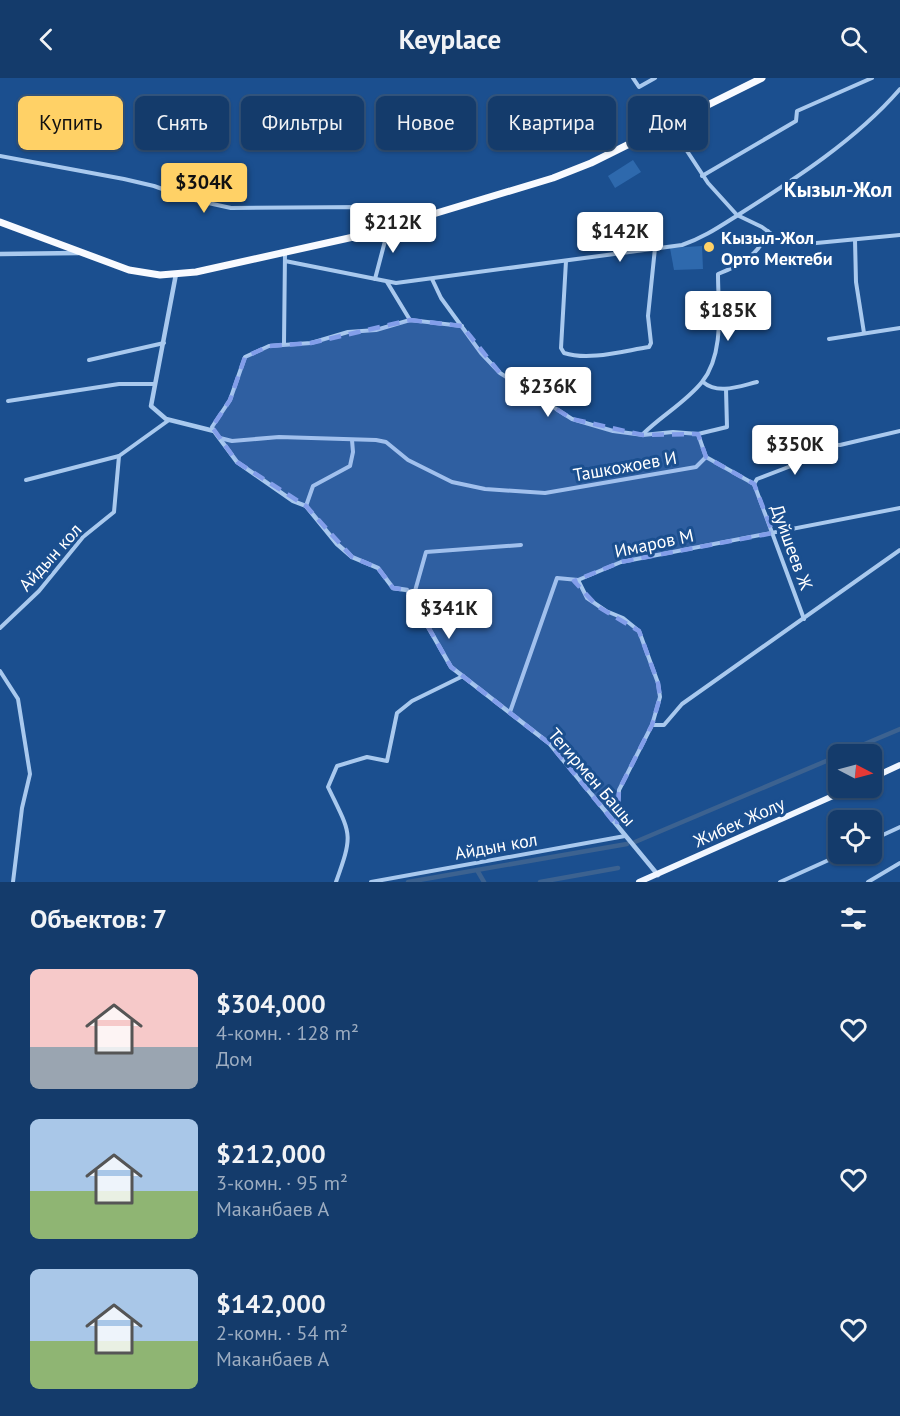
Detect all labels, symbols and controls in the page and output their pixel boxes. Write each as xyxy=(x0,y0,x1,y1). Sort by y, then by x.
text: Keyplace xyxy=(399,22,501,56)
icon: back xyxy=(30,23,63,56)
icon: search xyxy=(837,23,870,56)
chip: Купить xyxy=(18,96,123,150)
chip: Снять xyxy=(135,96,229,150)
chip: Фильтры xyxy=(241,96,364,150)
chip: Новое xyxy=(376,96,476,150)
chip: Квартира xyxy=(488,96,616,150)
chip: Дом xyxy=(628,96,708,150)
pin: $304K xyxy=(162,163,246,214)
text: $304K xyxy=(175,169,233,195)
district label: Кызыл-Жол xyxy=(784,176,892,203)
pin: $212K xyxy=(351,203,435,254)
text: $212K xyxy=(364,209,422,235)
pin: $142K xyxy=(578,212,662,263)
text: $142K xyxy=(591,218,649,244)
place label: Кызыл-Жол Орто Мектеби xyxy=(721,226,833,270)
marker: Кызыл-Жол Орто Мектеби xyxy=(702,240,716,254)
pin: $185K xyxy=(686,291,770,342)
text: $185K xyxy=(699,297,757,323)
pin: $236K xyxy=(506,367,590,418)
text: $236K xyxy=(519,373,577,399)
pin: $350K xyxy=(753,425,837,476)
text: $350K xyxy=(766,431,824,457)
street label: Ташкожоев И xyxy=(571,446,679,486)
street label: Дуйшеев Ж xyxy=(766,501,818,593)
street label: Айдын кол xyxy=(14,518,86,596)
street label: Имаров М xyxy=(612,523,696,563)
pin: $341K xyxy=(407,589,491,640)
text: $341K xyxy=(420,595,478,621)
street label: Тегирмен Башы xyxy=(543,723,641,831)
north arrow xyxy=(828,744,882,798)
map controls xyxy=(828,744,882,864)
street label: Жибек Жолу xyxy=(689,791,789,853)
button: locate xyxy=(828,810,882,864)
street label: Айдын кол xyxy=(453,827,539,865)
text: Объектов: 7 xyxy=(30,902,167,935)
icon: filters xyxy=(837,902,870,935)
text: $304,000 xyxy=(216,987,326,1020)
icon: home xyxy=(78,993,150,1065)
icon: heart xyxy=(837,1013,870,1046)
text: 4-комн. · 128 m² xyxy=(216,1020,359,1046)
text: Дом xyxy=(216,1046,253,1072)
text: $212,000 xyxy=(216,1137,326,1170)
icon: home xyxy=(78,1143,150,1215)
icon: heart xyxy=(837,1163,870,1196)
text: 3-комн. · 95 m² xyxy=(216,1170,348,1196)
text: Маканбаев А xyxy=(216,1196,329,1222)
text: $142,000 xyxy=(216,1287,326,1320)
icon: home xyxy=(78,1293,150,1365)
icon: heart xyxy=(837,1313,870,1346)
text: 2-комн. · 54 m² xyxy=(216,1320,348,1346)
text: Маканбаев А xyxy=(216,1346,329,1372)

